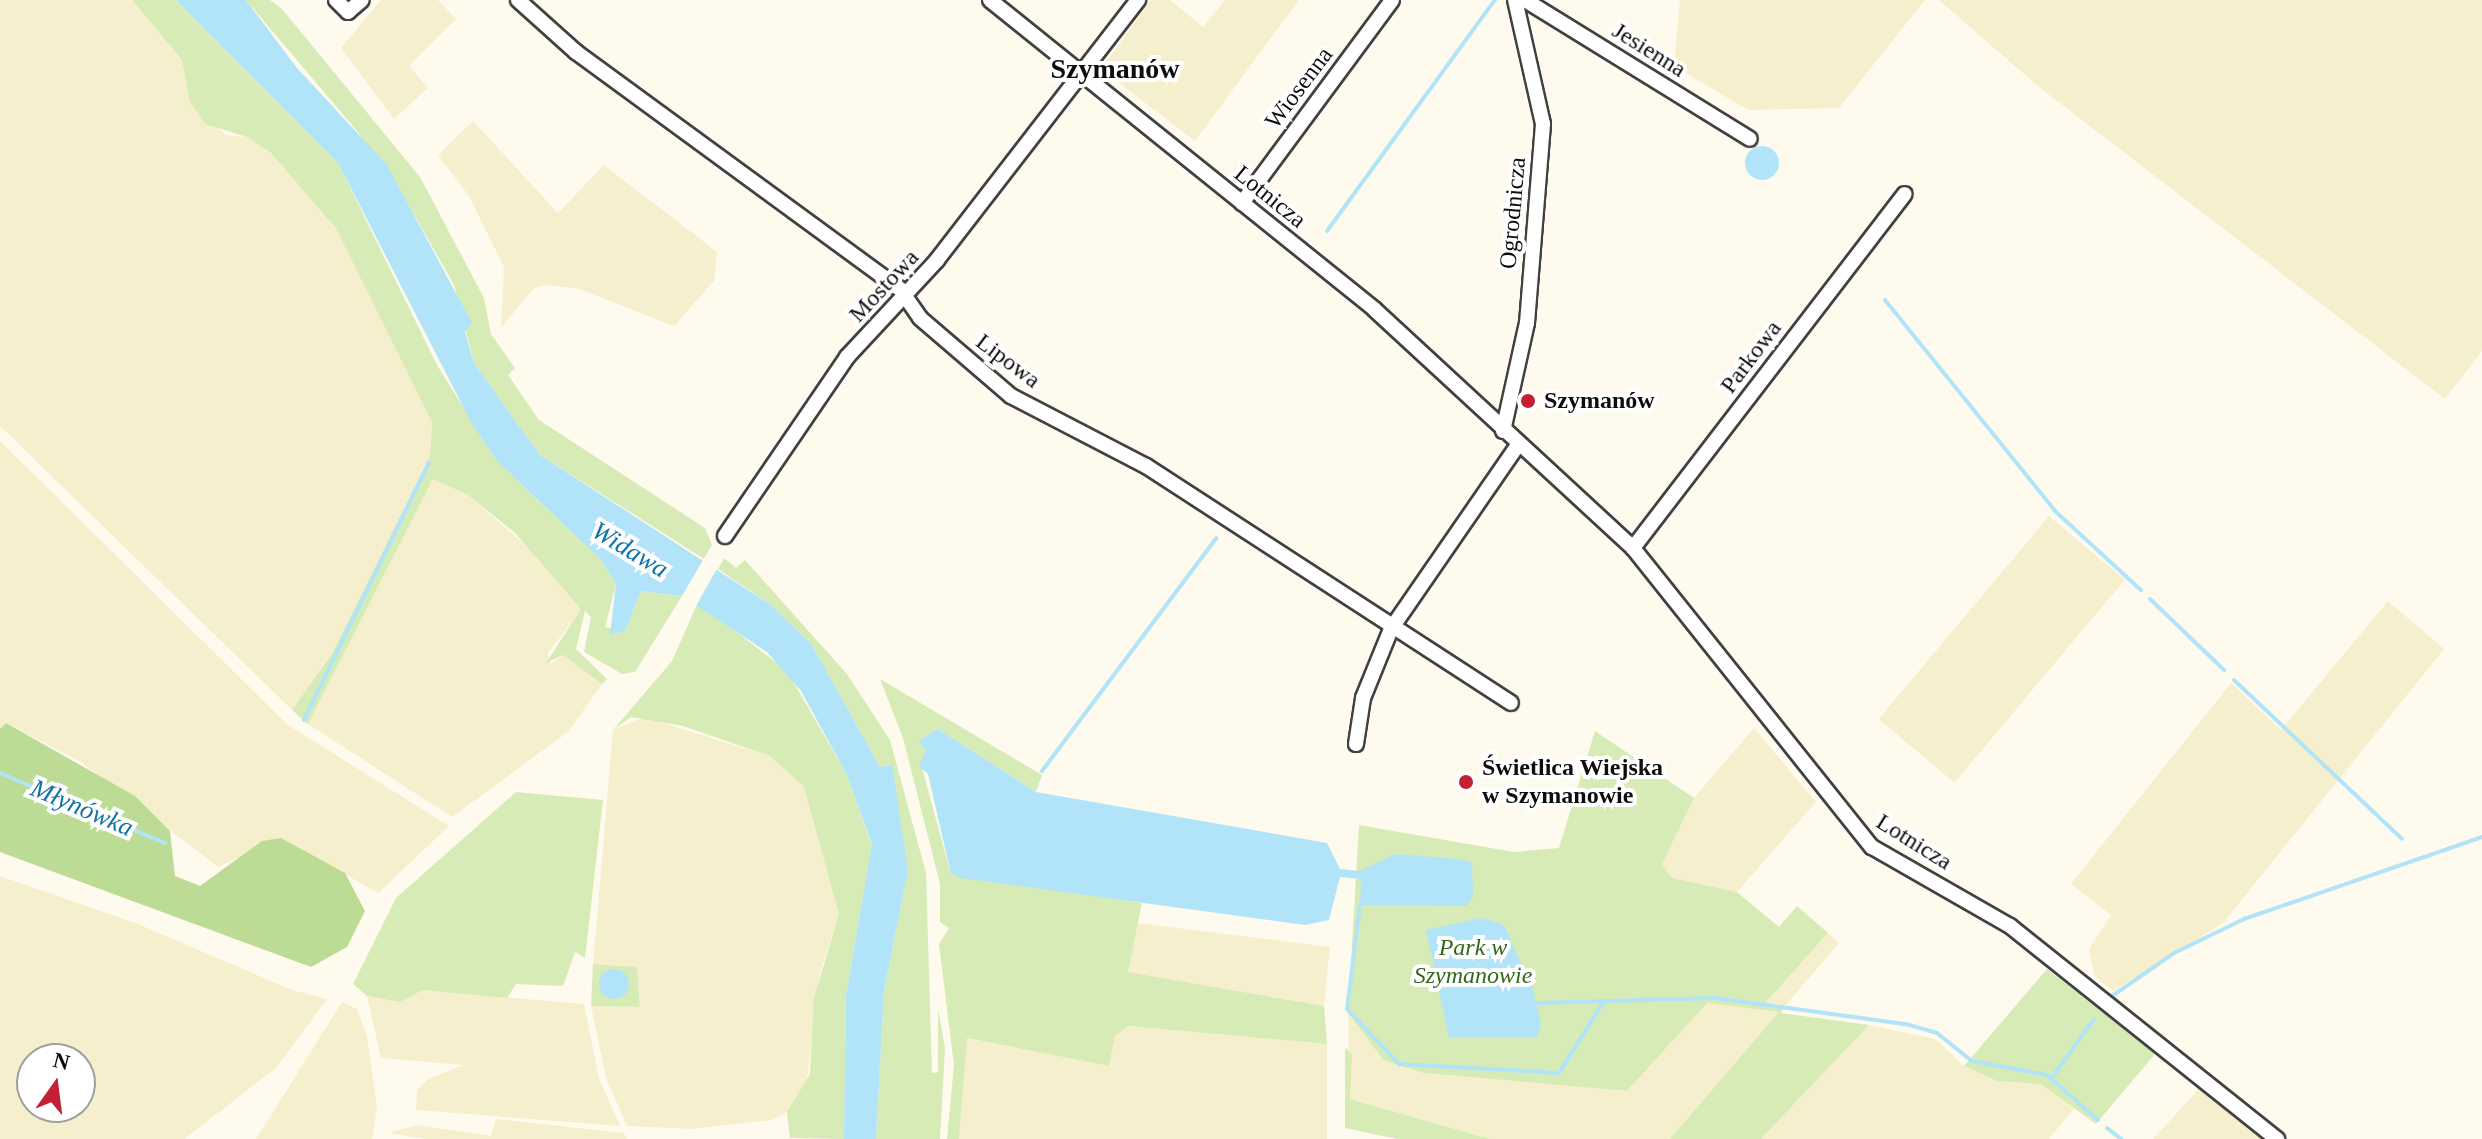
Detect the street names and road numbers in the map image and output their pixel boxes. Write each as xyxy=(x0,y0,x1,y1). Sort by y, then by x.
street label: Jesienna xyxy=(1607,16,1691,84)
street label: Wiosenna xyxy=(1259,41,1339,135)
street label: Ogrodnicza xyxy=(1494,156,1532,270)
street label: Lotnicza xyxy=(1228,159,1312,235)
street label: Mostowa xyxy=(843,244,925,328)
street label: Parkowa xyxy=(1714,315,1788,399)
street label: Lipowa xyxy=(970,327,1046,395)
street label: Lotnicza xyxy=(1871,808,1957,876)

